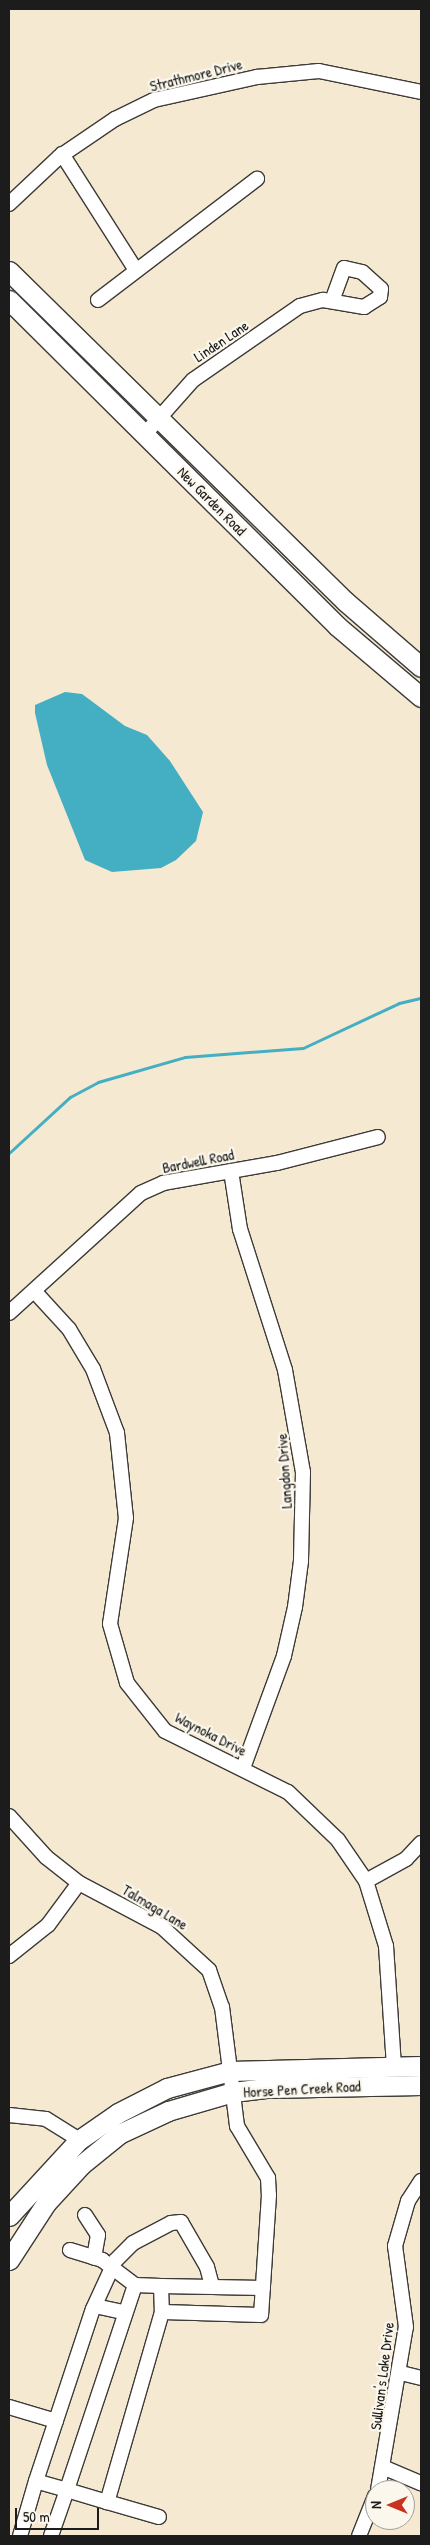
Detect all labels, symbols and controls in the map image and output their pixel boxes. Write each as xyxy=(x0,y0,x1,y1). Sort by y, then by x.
street label: Strathmore Drive xyxy=(148,55,244,95)
street label: Linden Lane xyxy=(190,316,252,366)
street label: New Garden Road xyxy=(174,463,250,539)
street label: Bardwell Road xyxy=(161,1145,235,1177)
street label: Langdon Drive xyxy=(272,1433,296,1509)
street label: Waynoka Drive xyxy=(172,1708,250,1760)
street label: Talmaga Lane xyxy=(119,1880,191,1934)
street label: Horse Pen Creek Road xyxy=(243,2077,361,2101)
street label: Sullivan's Lake Drive xyxy=(366,2321,398,2431)
north arrow xyxy=(365,2480,415,2530)
scale bar xyxy=(18,2498,101,2530)
text: N xyxy=(366,2501,385,2509)
text: 50 m xyxy=(23,2506,50,2527)

